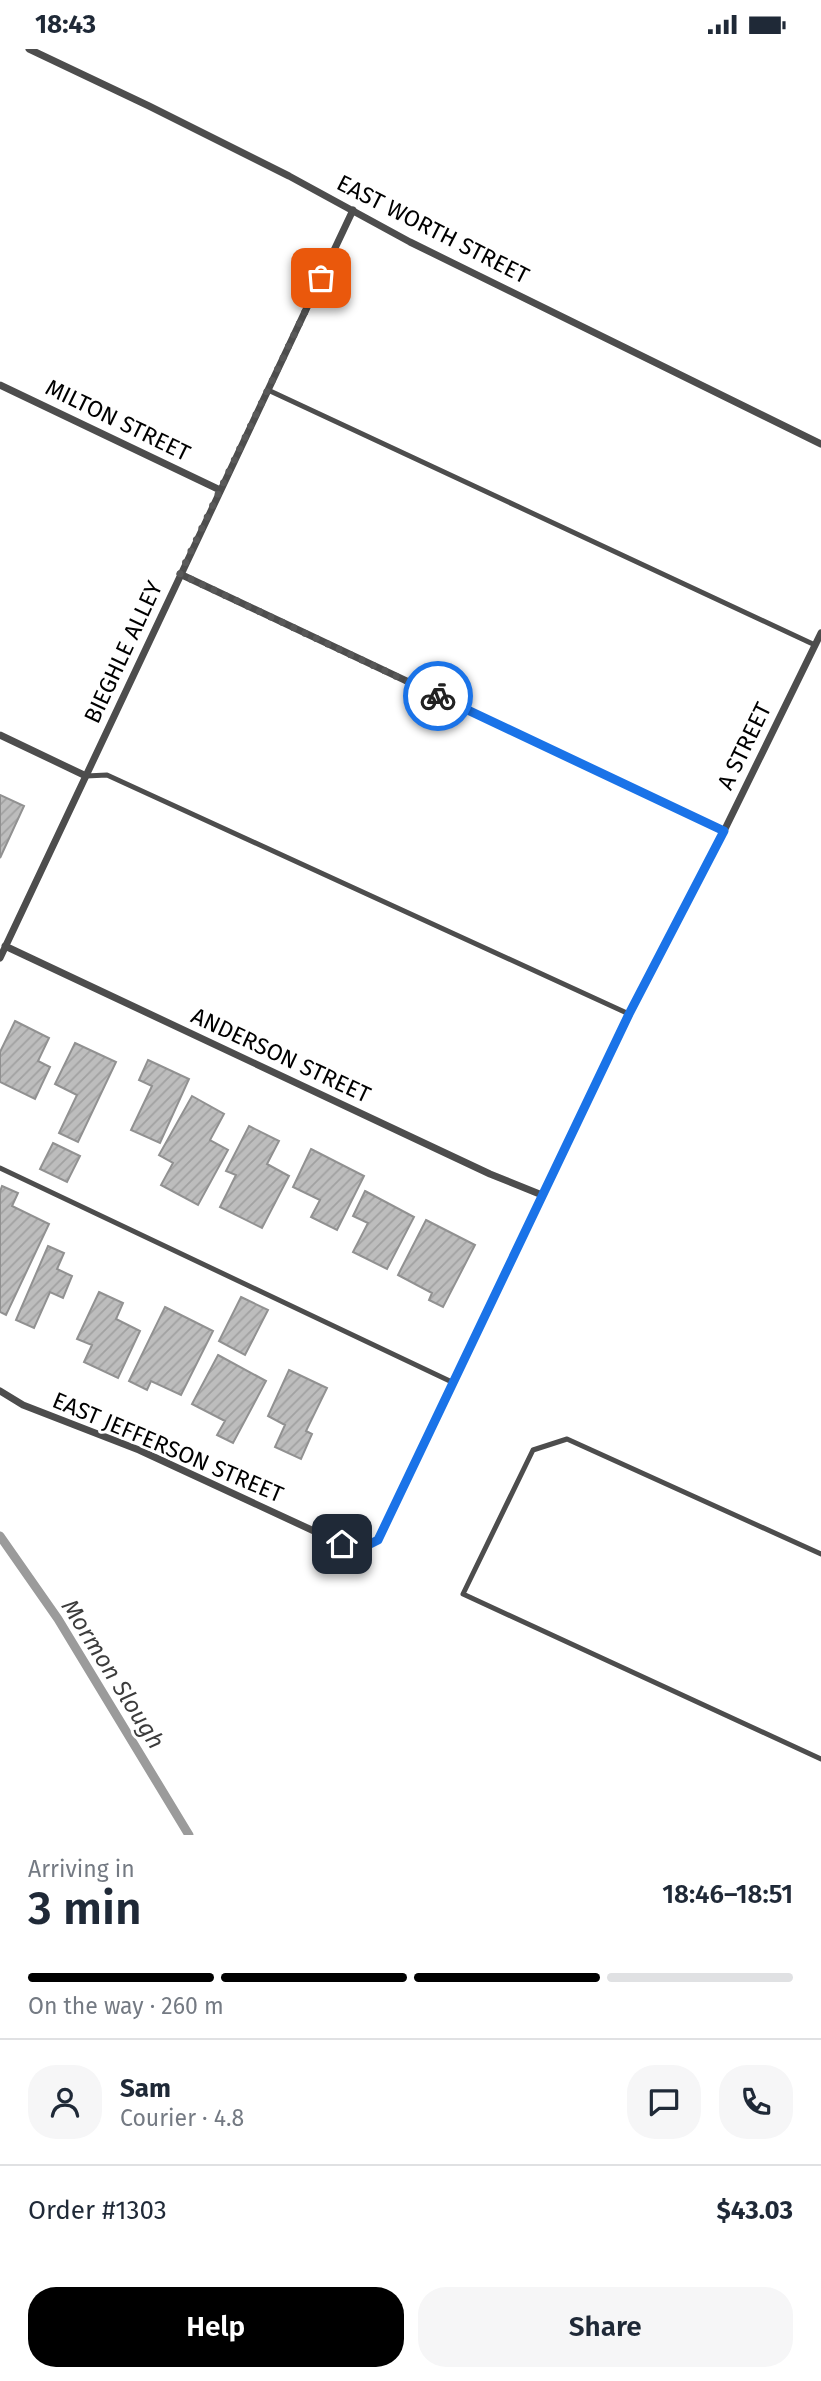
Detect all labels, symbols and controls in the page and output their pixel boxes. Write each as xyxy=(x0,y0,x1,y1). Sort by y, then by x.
text: 18:43 xyxy=(35,9,96,40)
street label: EAST WORTH STREET xyxy=(332,168,534,290)
pin xyxy=(291,248,351,308)
icon: bag xyxy=(302,259,340,297)
street label: MILTON STREET xyxy=(41,373,195,467)
street label: BIEGHLE ALLEY xyxy=(78,576,168,728)
courier xyxy=(403,661,473,731)
icon: bike xyxy=(419,677,457,715)
street label: A STREET xyxy=(711,698,777,794)
street label: ANDERSON STREET xyxy=(187,1001,375,1109)
street label: EAST JEFFERSON STREET xyxy=(48,1386,288,1508)
pin xyxy=(312,1514,372,1574)
icon: home xyxy=(323,1525,361,1563)
water label: Mormon Slough xyxy=(56,1594,170,1754)
text: Arriving in xyxy=(28,1855,135,1883)
text: 18:46–18:51 xyxy=(662,1879,793,1910)
text: 3 min xyxy=(28,1881,142,1936)
text: On the way · 260 m xyxy=(28,1992,224,2020)
button: person xyxy=(28,2065,102,2139)
button: chat xyxy=(627,2065,701,2139)
button: phone xyxy=(719,2065,793,2139)
text: Sam xyxy=(120,2073,171,2104)
text: Courier · 4.8 xyxy=(120,2104,244,2132)
text: Order #1303 xyxy=(28,2195,167,2226)
text: $43.03 xyxy=(717,2195,793,2226)
button: Help xyxy=(28,2287,404,2367)
button: Share xyxy=(418,2287,793,2367)

